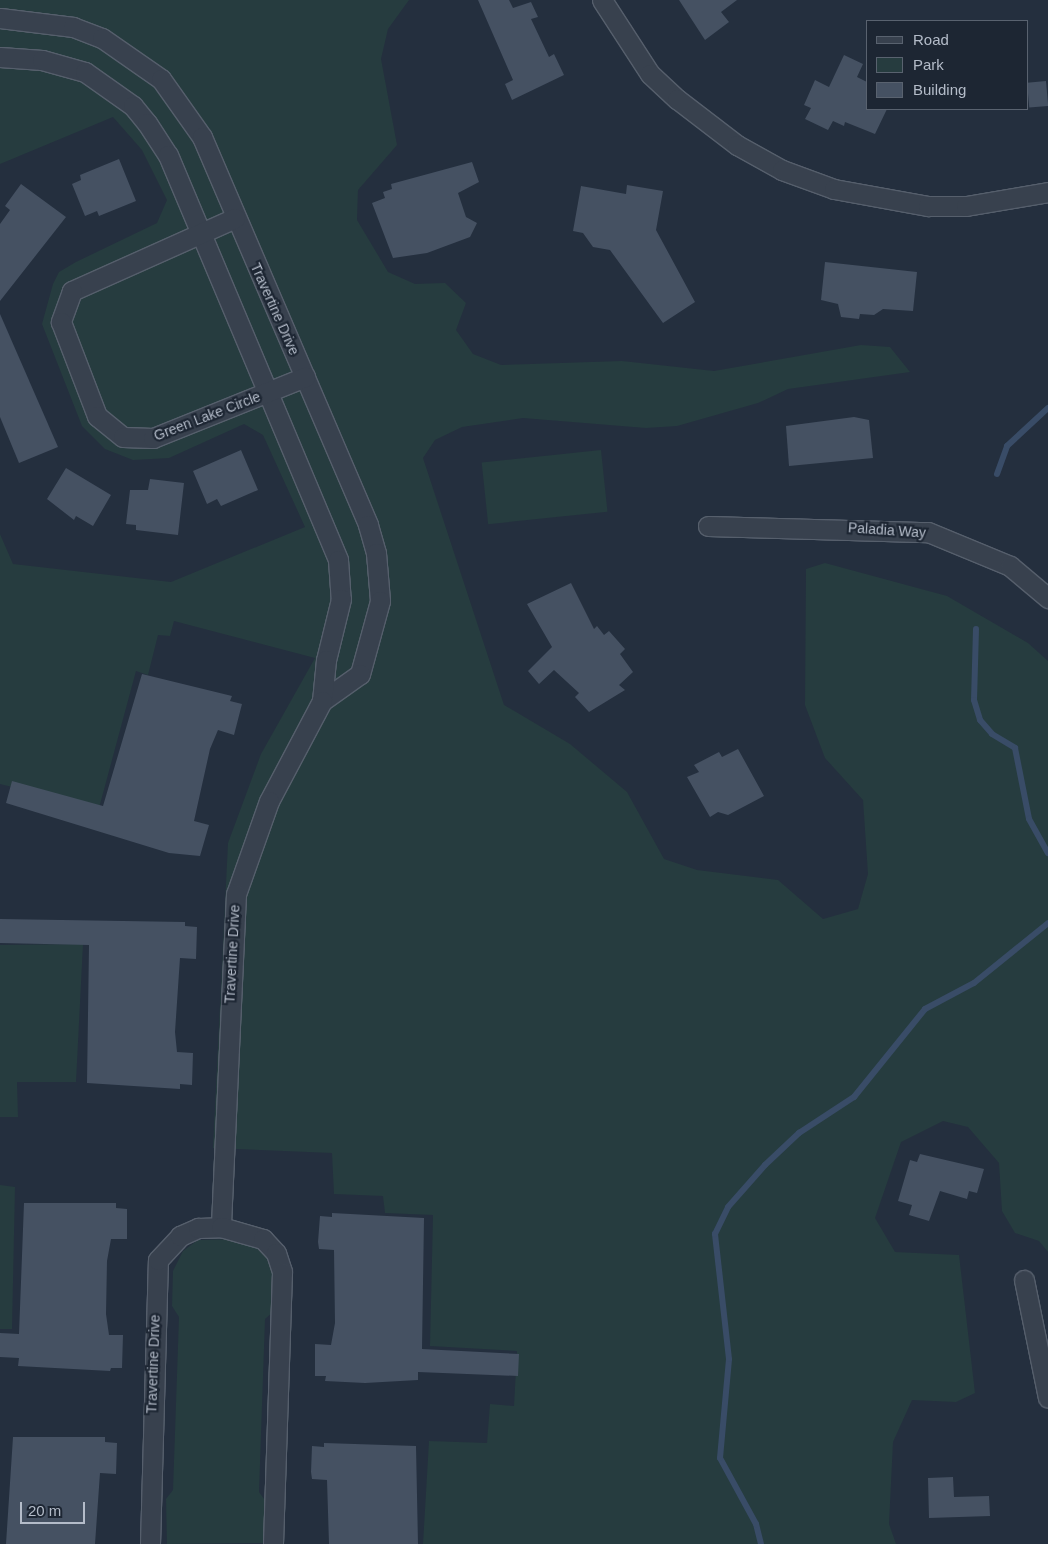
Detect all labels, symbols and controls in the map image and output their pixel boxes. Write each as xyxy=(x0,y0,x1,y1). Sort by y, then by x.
legend xyxy=(866,20,1028,110)
text: Road xyxy=(913,31,949,48)
text: Park xyxy=(913,56,944,73)
text: Building xyxy=(913,81,966,98)
street label: Travertine Drive xyxy=(247,260,303,358)
street label: Green Lake Circle xyxy=(151,388,263,444)
street label: Paladia Way xyxy=(847,519,927,541)
street label: Travertine Drive xyxy=(221,904,243,1004)
street label: Travertine Drive xyxy=(143,1314,163,1414)
scale bar xyxy=(22,1492,88,1524)
text: 20 m xyxy=(28,1502,61,1519)

